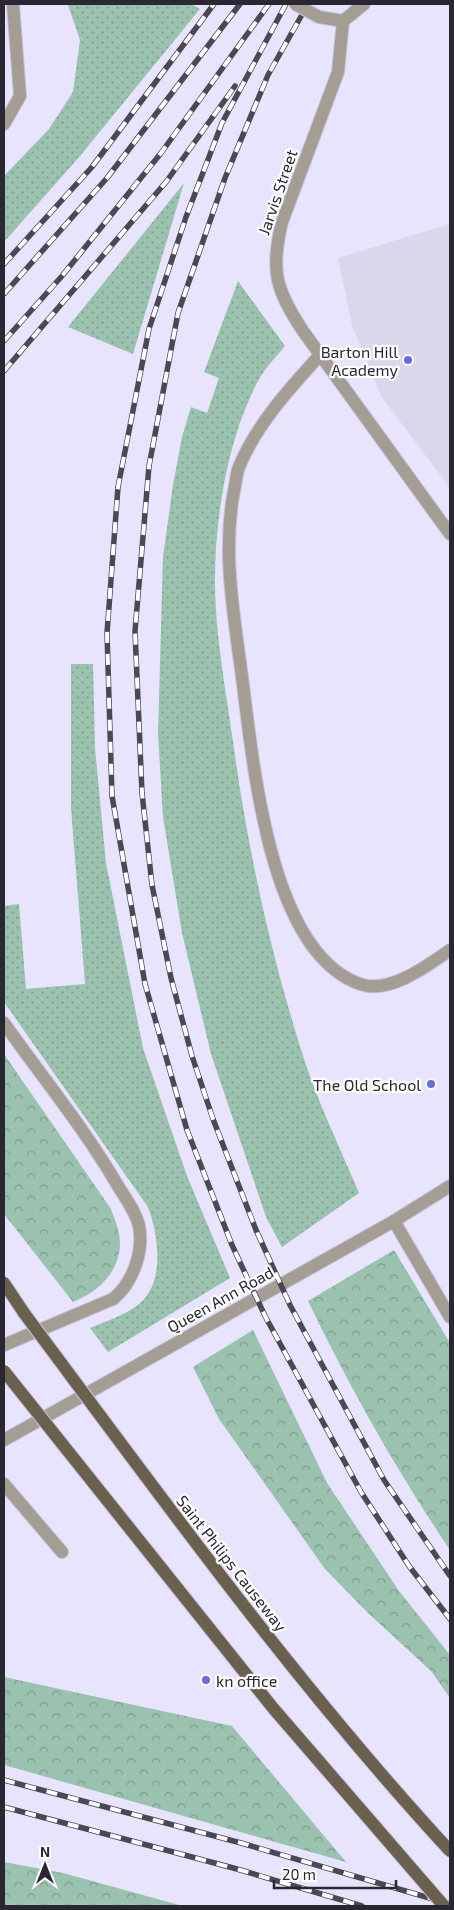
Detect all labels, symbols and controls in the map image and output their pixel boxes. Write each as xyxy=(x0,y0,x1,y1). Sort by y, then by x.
street label: Jarvis Street xyxy=(253,147,301,237)
place label: Barton Hill Academy xyxy=(321,342,399,379)
marker: Barton Hill Academy xyxy=(402,354,414,366)
place label: The Old School xyxy=(313,1075,421,1094)
marker: The Old School xyxy=(425,1078,437,1090)
street label: Queen Ann Road xyxy=(164,1262,277,1337)
street label: Saint Philips Causeway xyxy=(173,1491,291,1635)
place label: kn office xyxy=(216,1671,277,1690)
marker: kn office xyxy=(200,1674,212,1686)
north arrow xyxy=(20,1840,70,1890)
text: N xyxy=(40,1843,50,1860)
scale bar xyxy=(274,1858,396,1890)
text: 20 m xyxy=(282,1865,316,1883)

